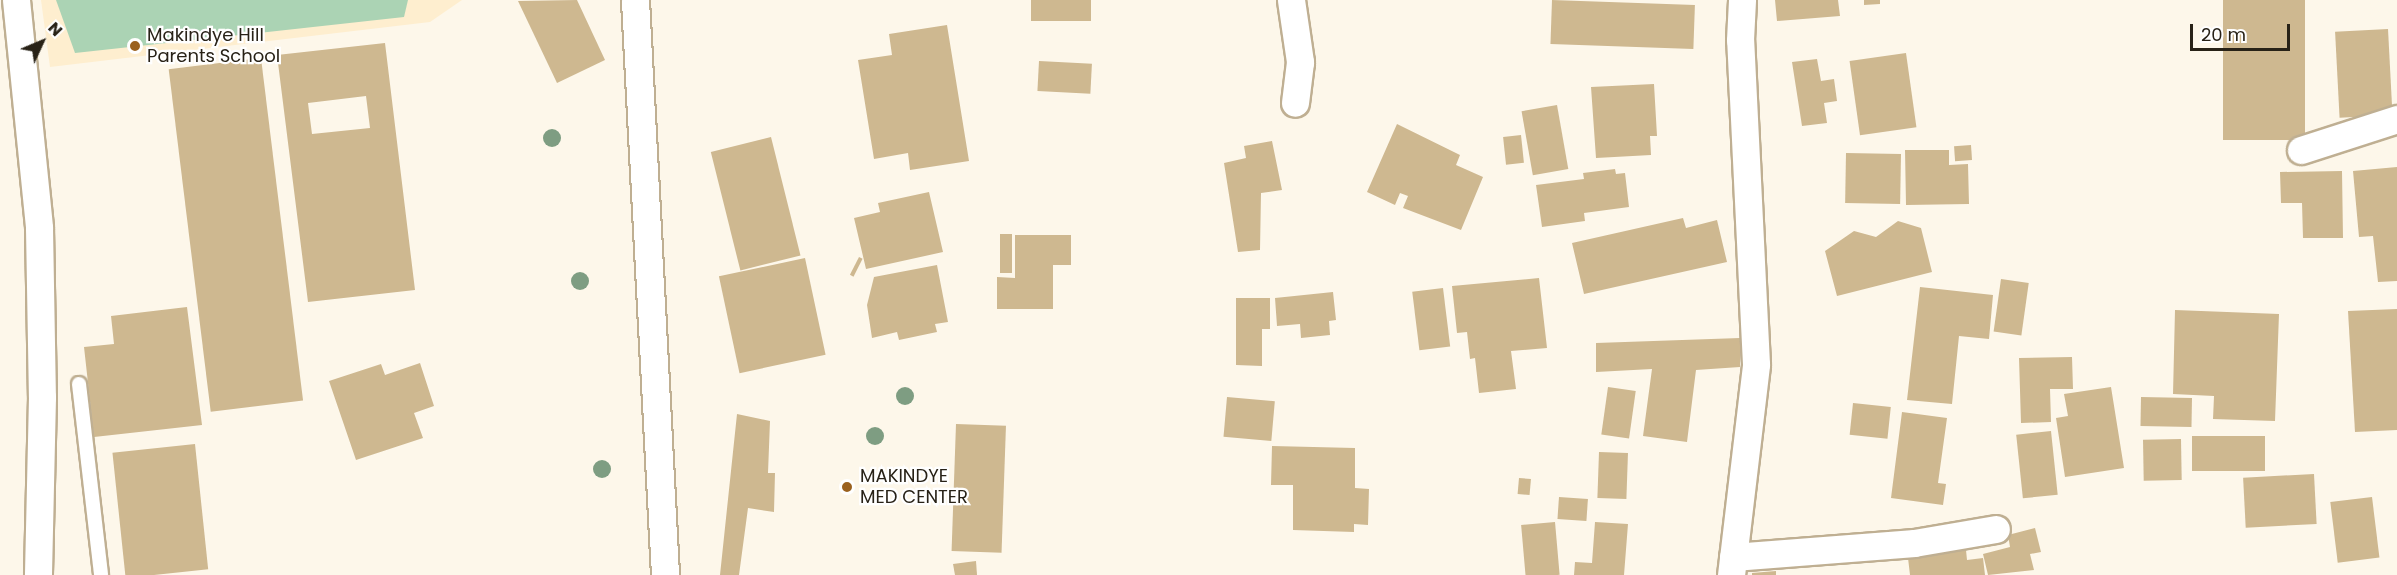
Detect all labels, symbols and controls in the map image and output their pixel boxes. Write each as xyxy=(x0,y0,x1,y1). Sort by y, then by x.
north arrow xyxy=(12,12,72,72)
scale bar xyxy=(2193,12,2294,50)
text: N xyxy=(43,17,68,41)
text: 20 m xyxy=(2201,22,2246,47)
place label: Makindye Hill Parents School xyxy=(147,25,280,68)
marker: Makindye Hill Parents School xyxy=(128,39,142,53)
place label: MAKINDYE MED CENTER xyxy=(860,466,968,508)
marker: MAKINDYE MED CENTER xyxy=(838,478,856,496)

